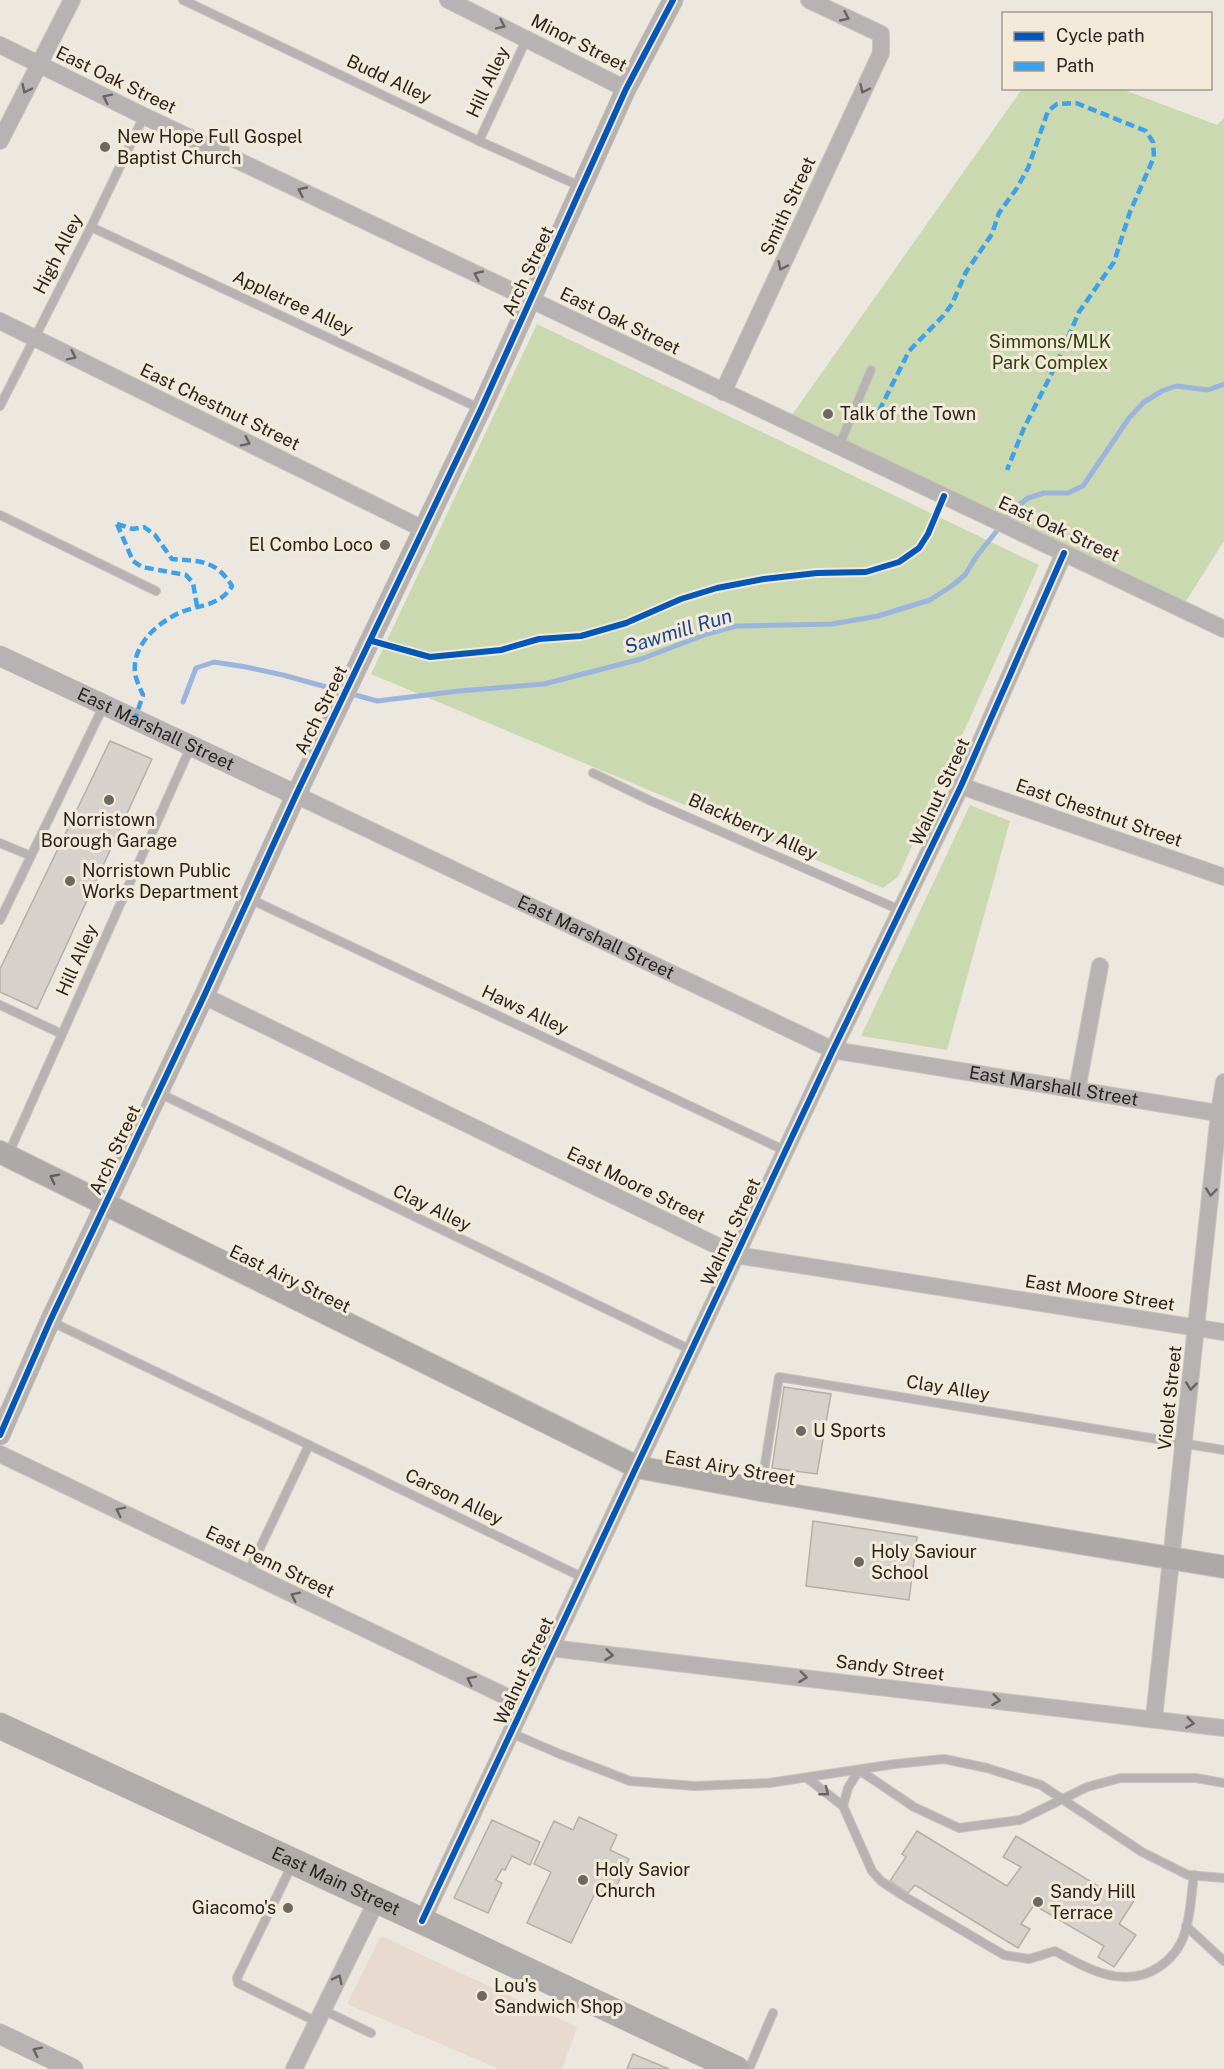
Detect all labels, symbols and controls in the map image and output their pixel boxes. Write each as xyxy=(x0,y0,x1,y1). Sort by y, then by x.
street label: Minor Street xyxy=(528,9,631,76)
one-way arrow xyxy=(838,9,849,21)
legend xyxy=(1002,12,1212,90)
one-way arrow xyxy=(495,18,506,30)
text: Cycle path xyxy=(1056,25,1145,46)
street label: East Oak Street xyxy=(53,41,180,118)
street label: Hill Alley xyxy=(462,43,513,121)
street label: Budd Alley xyxy=(344,50,435,107)
text: Path xyxy=(1056,55,1094,76)
one-way arrow xyxy=(859,82,871,93)
one-way arrow xyxy=(21,83,33,94)
one-way arrow xyxy=(102,93,113,105)
place label: New Hope Full Gospel Baptist Church xyxy=(117,126,303,168)
marker: New Hope Full Gospel Baptist Church xyxy=(98,140,112,154)
street label: Smith Street xyxy=(756,153,820,258)
one-way arrow xyxy=(297,187,308,199)
street label: High Alley xyxy=(28,210,87,297)
street label: Arch Street xyxy=(498,223,557,319)
one-way arrow xyxy=(778,259,790,270)
street label: Appletree Alley xyxy=(230,266,357,340)
one-way arrow xyxy=(473,270,484,282)
street label: East Oak Street xyxy=(557,282,684,359)
park label: Simmons/MLK Park Complex xyxy=(989,331,1111,373)
one-way arrow xyxy=(65,348,76,360)
street label: East Chestnut Street xyxy=(137,359,303,454)
place label: Talk of the Town xyxy=(840,403,976,424)
marker: Talk of the Town xyxy=(821,407,835,421)
one-way arrow xyxy=(240,434,251,446)
street label: East Oak Street xyxy=(995,491,1123,566)
place label: El Combo Loco xyxy=(249,534,373,555)
marker: El Combo Loco xyxy=(378,538,392,552)
water label: Sawmill Run xyxy=(621,603,735,659)
street label: Arch Street xyxy=(290,662,351,758)
street label: East Marshall Street xyxy=(74,683,238,775)
street label: Walnut Street xyxy=(905,735,974,849)
street label: East Chestnut Street xyxy=(1013,774,1185,851)
street label: Blackberry Alley xyxy=(685,789,821,865)
marker: Norristown Borough Garage xyxy=(102,793,116,807)
place label: Norristown Borough Garage xyxy=(41,809,177,851)
place label: Norristown Public Works Department xyxy=(82,860,239,902)
marker: Norristown Public Works Department xyxy=(63,874,77,888)
street label: East Marshall Street xyxy=(514,891,678,983)
street label: Hill Alley xyxy=(51,920,102,999)
street label: Haws Alley xyxy=(478,980,572,1039)
street label: East Marshall Street xyxy=(968,1061,1140,1110)
street label: Arch Street xyxy=(85,1102,144,1198)
street label: East Moore Street xyxy=(564,1142,709,1227)
one-way arrow xyxy=(50,1174,61,1186)
street label: Walnut Street xyxy=(696,1175,765,1289)
street label: Clay Alley xyxy=(390,1180,475,1236)
one-way arrow xyxy=(1205,1188,1218,1197)
street label: East Airy Street xyxy=(226,1240,354,1317)
street label: East Moore Street xyxy=(1024,1270,1176,1315)
street label: Violet Street xyxy=(1154,1344,1185,1451)
street label: Clay Alley xyxy=(905,1371,992,1405)
one-way arrow xyxy=(1185,1382,1198,1391)
place label: U Sports xyxy=(813,1420,886,1441)
marker: U Sports xyxy=(794,1424,808,1438)
street label: East Airy Street xyxy=(663,1446,797,1489)
street label: Carson Alley xyxy=(402,1464,507,1529)
one-way arrow xyxy=(115,1507,126,1519)
street label: East Penn Street xyxy=(203,1521,338,1602)
place label: Holy Saviour School xyxy=(871,1541,977,1583)
marker: Holy Saviour School xyxy=(852,1555,866,1569)
one-way arrow xyxy=(291,1591,302,1603)
street label: Walnut Street xyxy=(489,1614,558,1728)
one-way arrow xyxy=(604,1648,614,1660)
street label: Sandy Street xyxy=(834,1650,946,1685)
one-way arrow xyxy=(798,1670,807,1683)
one-way arrow xyxy=(467,1676,478,1688)
one-way arrow xyxy=(992,1693,1001,1706)
one-way arrow xyxy=(1185,1716,1195,1729)
one-way arrow xyxy=(818,1784,829,1795)
street label: East Main Street xyxy=(269,1842,404,1919)
place label: Holy Savior Church xyxy=(595,1859,690,1901)
marker: Holy Savior Church xyxy=(576,1873,590,1887)
place label: Sandy Hill Terrace xyxy=(1050,1881,1136,1923)
marker: Sandy Hill Terrace xyxy=(1031,1895,1045,1909)
place label: Giacomo's xyxy=(192,1897,276,1918)
marker: Giacomo's xyxy=(281,1901,295,1915)
one-way arrow xyxy=(331,1975,342,1985)
place label: Lou's Sandwich Shop xyxy=(494,1975,623,2017)
marker: Lou's Sandwich Shop xyxy=(475,1989,489,2003)
one-way arrow xyxy=(32,2047,43,2059)

